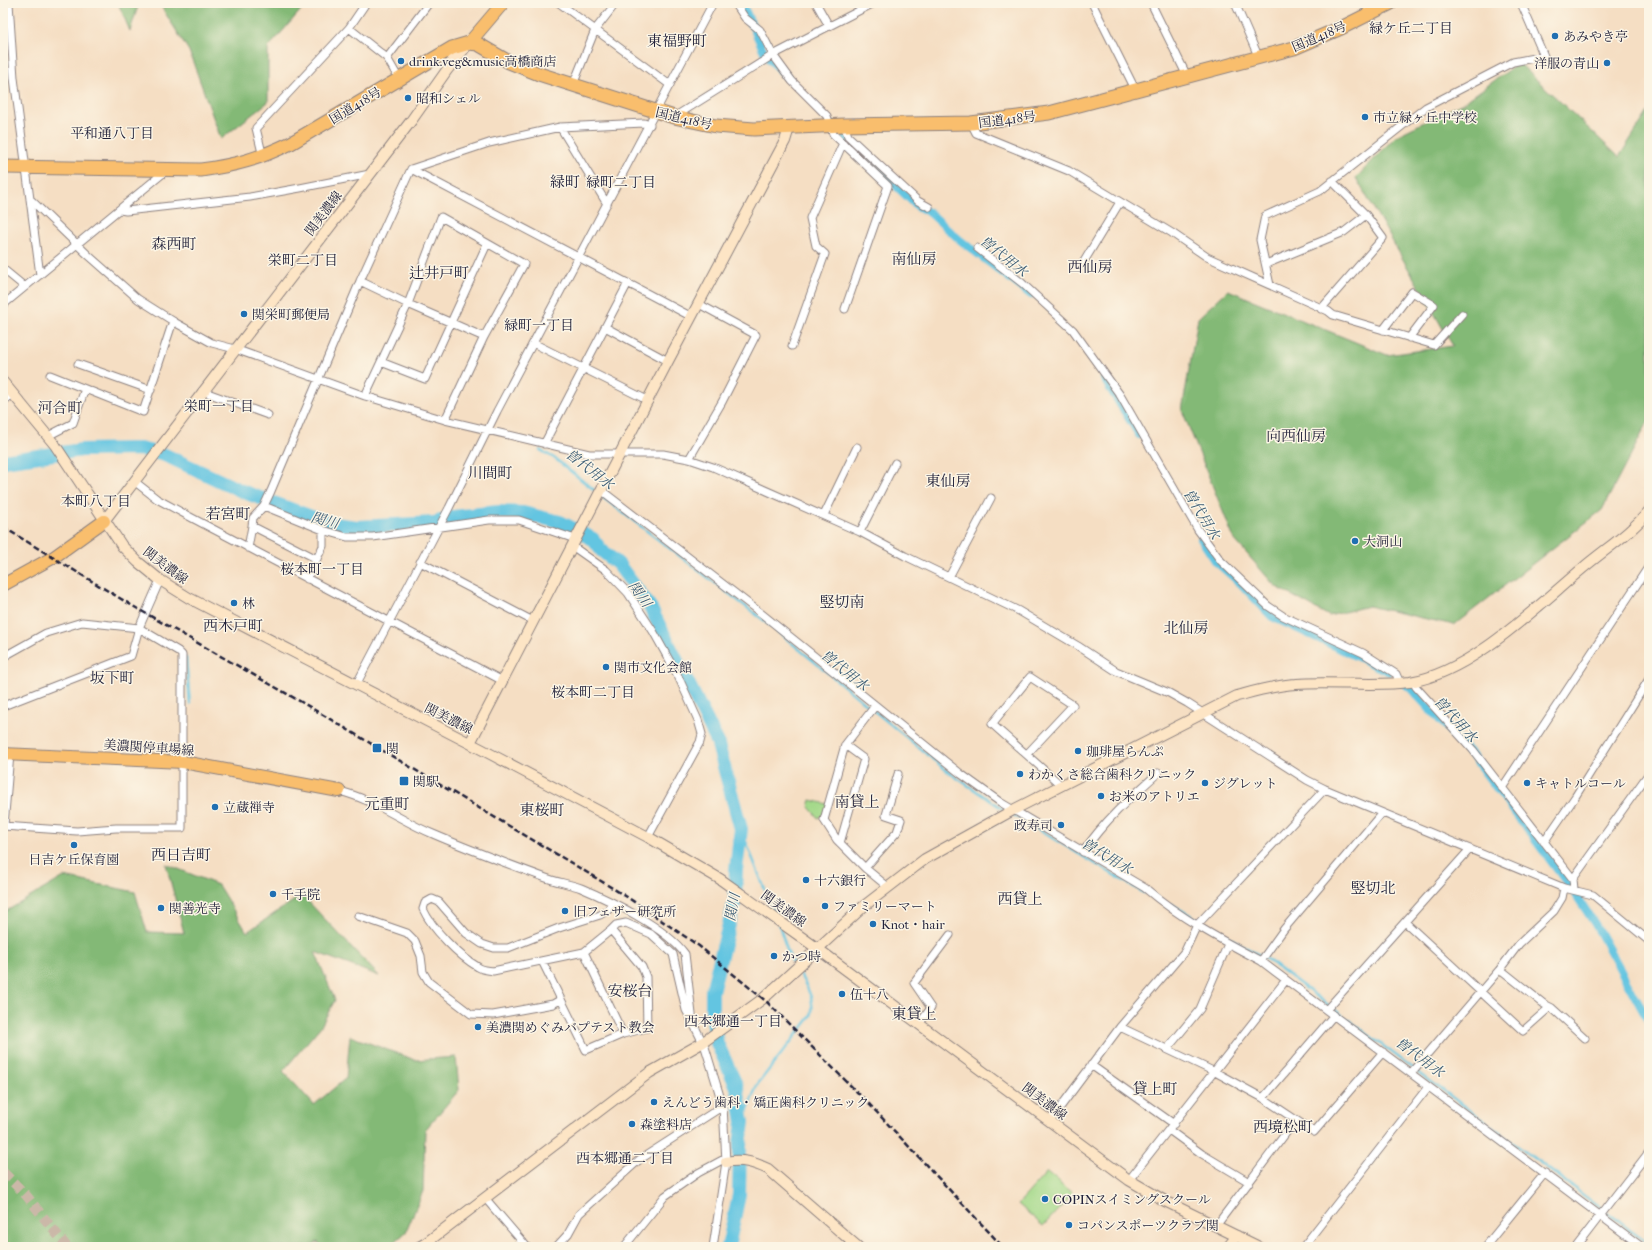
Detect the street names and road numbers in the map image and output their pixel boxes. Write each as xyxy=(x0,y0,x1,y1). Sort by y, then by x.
street label: 国道418号 xyxy=(1290,18,1349,55)
street label: 国道418号 xyxy=(327,84,384,127)
street label: 国道418号 xyxy=(654,105,714,132)
street label: 国道418号 xyxy=(977,109,1037,130)
street label: 関美濃線 xyxy=(302,188,345,239)
street label: 関美濃線 xyxy=(140,544,191,587)
street label: 関美濃線 xyxy=(422,700,475,737)
street label: 美濃関停車場線 xyxy=(103,737,195,758)
street label: 関美濃線 xyxy=(758,887,809,930)
street label: 関美濃線 xyxy=(1019,1080,1070,1123)

